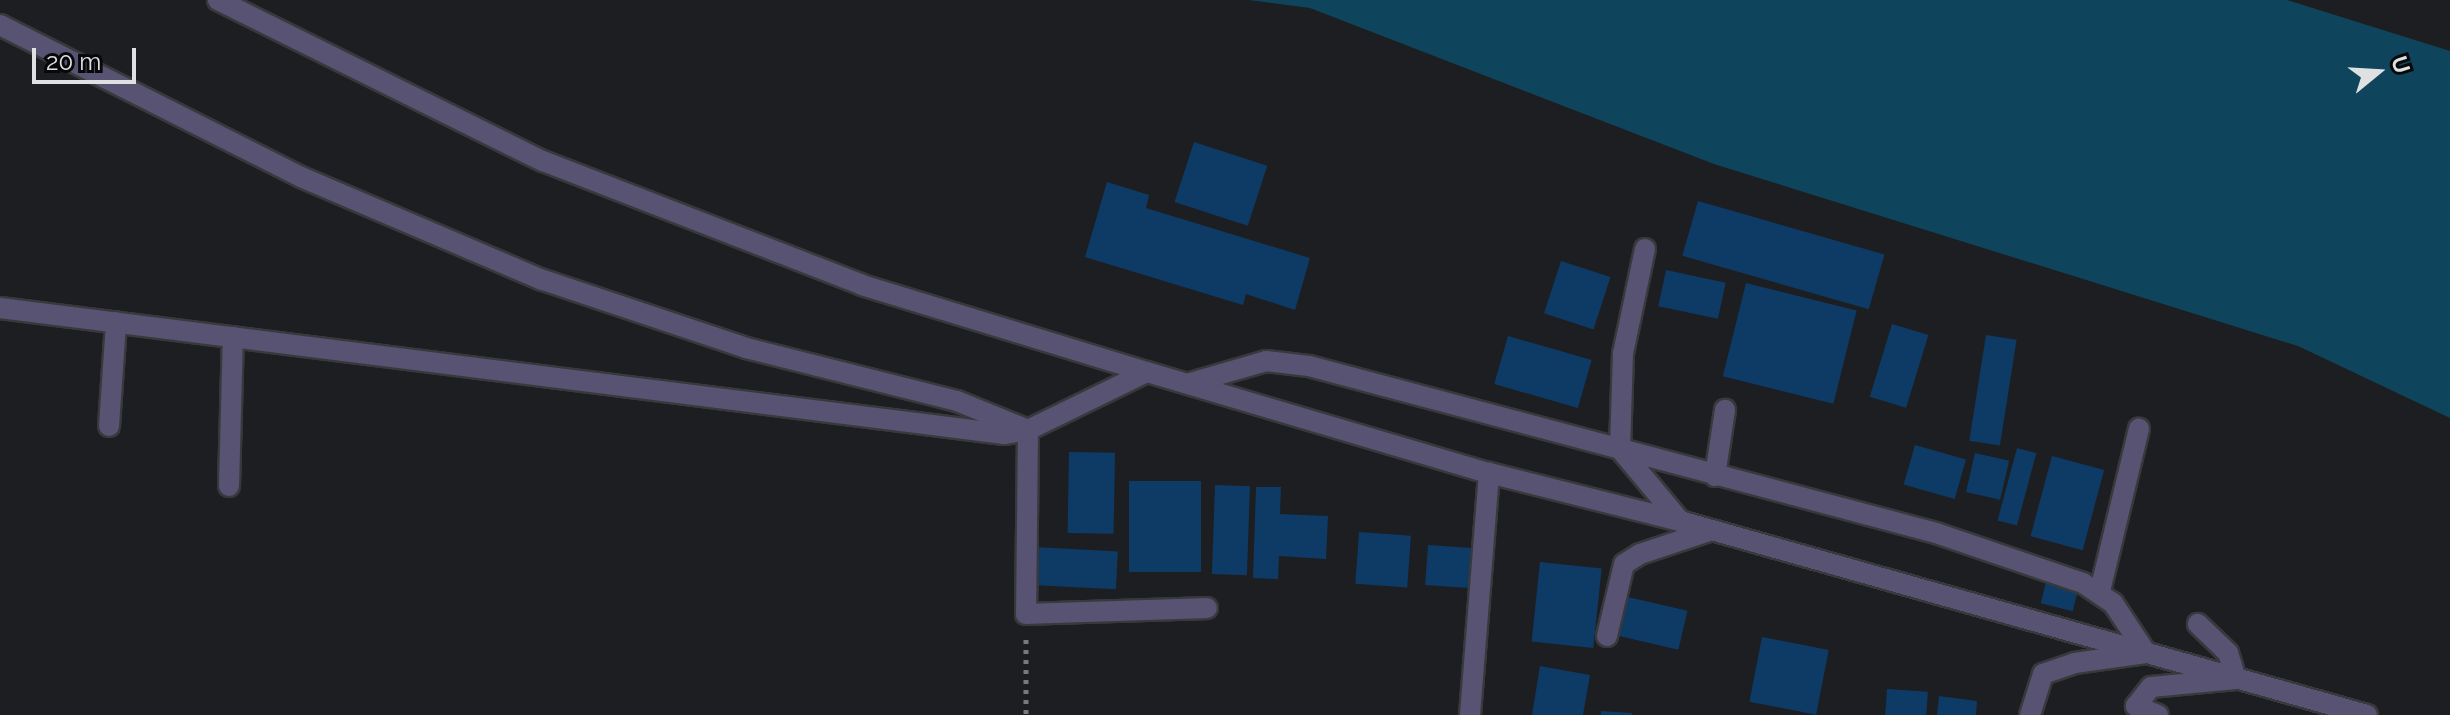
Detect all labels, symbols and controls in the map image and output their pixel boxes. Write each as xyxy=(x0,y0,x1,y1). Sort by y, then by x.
scale bar xyxy=(36,32,140,82)
north arrow xyxy=(2338,32,2418,112)
text: 20 m xyxy=(46,47,101,76)
text: U xyxy=(2386,53,2416,76)

